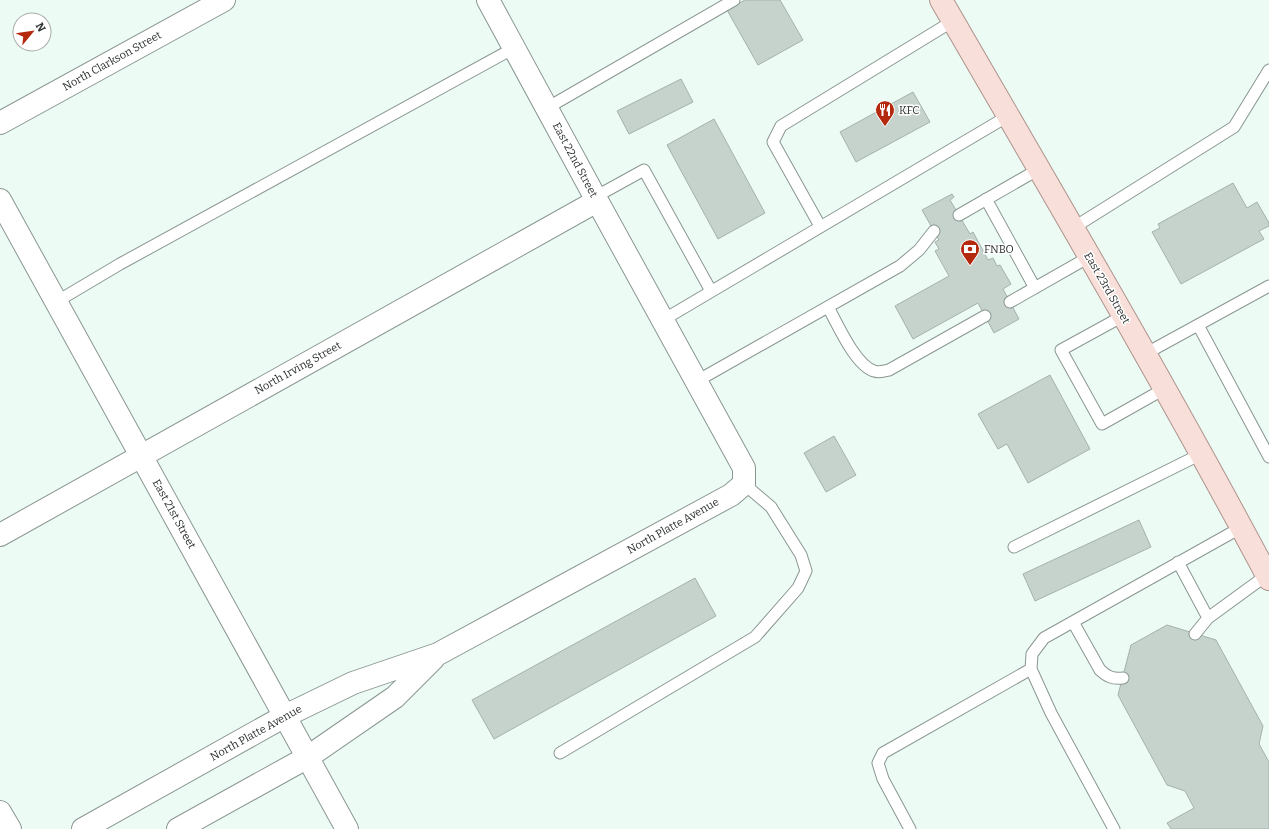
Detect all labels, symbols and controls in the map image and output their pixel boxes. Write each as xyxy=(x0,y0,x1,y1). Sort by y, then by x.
north arrow xyxy=(12,12,52,52)
text: N xyxy=(33,21,48,35)
street label: North Clarkson Street xyxy=(60,28,164,94)
restaurant icon: KFC xyxy=(874,99,896,127)
place label: KFC xyxy=(899,104,919,117)
street label: East 22nd Street xyxy=(550,120,600,200)
bank icon: FNBO xyxy=(959,238,981,266)
place label: FNBO xyxy=(984,243,1014,256)
street label: East 23rd Street xyxy=(1081,250,1133,326)
street label: North Irving Street xyxy=(253,339,343,397)
street label: East 21st Street xyxy=(150,477,198,551)
street label: North Platte Avenue xyxy=(625,495,721,557)
street label: North Platte Avenue xyxy=(208,702,304,764)

